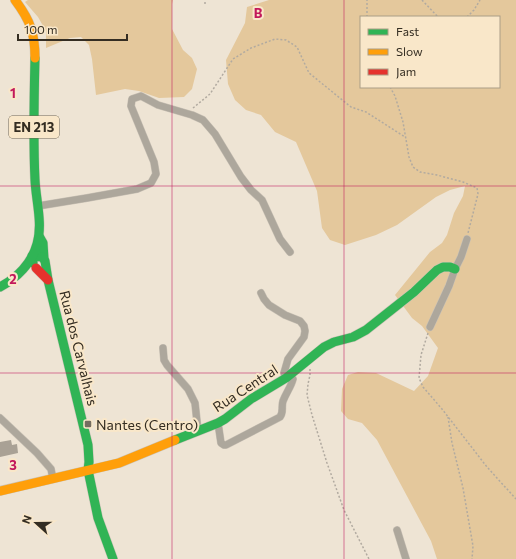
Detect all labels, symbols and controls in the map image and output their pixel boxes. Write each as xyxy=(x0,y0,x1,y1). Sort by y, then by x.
text: B xyxy=(254,5,263,21)
scale bar xyxy=(18,16,127,42)
legend xyxy=(360,16,500,88)
text: 100 m xyxy=(24,22,58,36)
text: Fast xyxy=(396,24,419,38)
text: Slow xyxy=(396,44,423,58)
text: Jam xyxy=(396,64,416,79)
text: 1 xyxy=(10,85,16,101)
road number: EN 213 xyxy=(9,116,59,138)
text: 2 xyxy=(9,271,17,287)
street label: Rua dos Carvalhais xyxy=(56,289,102,407)
street label: Rua Central xyxy=(209,361,281,415)
place label: Nantes (Centro) xyxy=(96,416,198,433)
marker: Nantes (Centro) xyxy=(83,419,93,429)
text: 3 xyxy=(9,457,17,473)
north arrow xyxy=(16,503,56,543)
text: N xyxy=(19,513,34,525)

